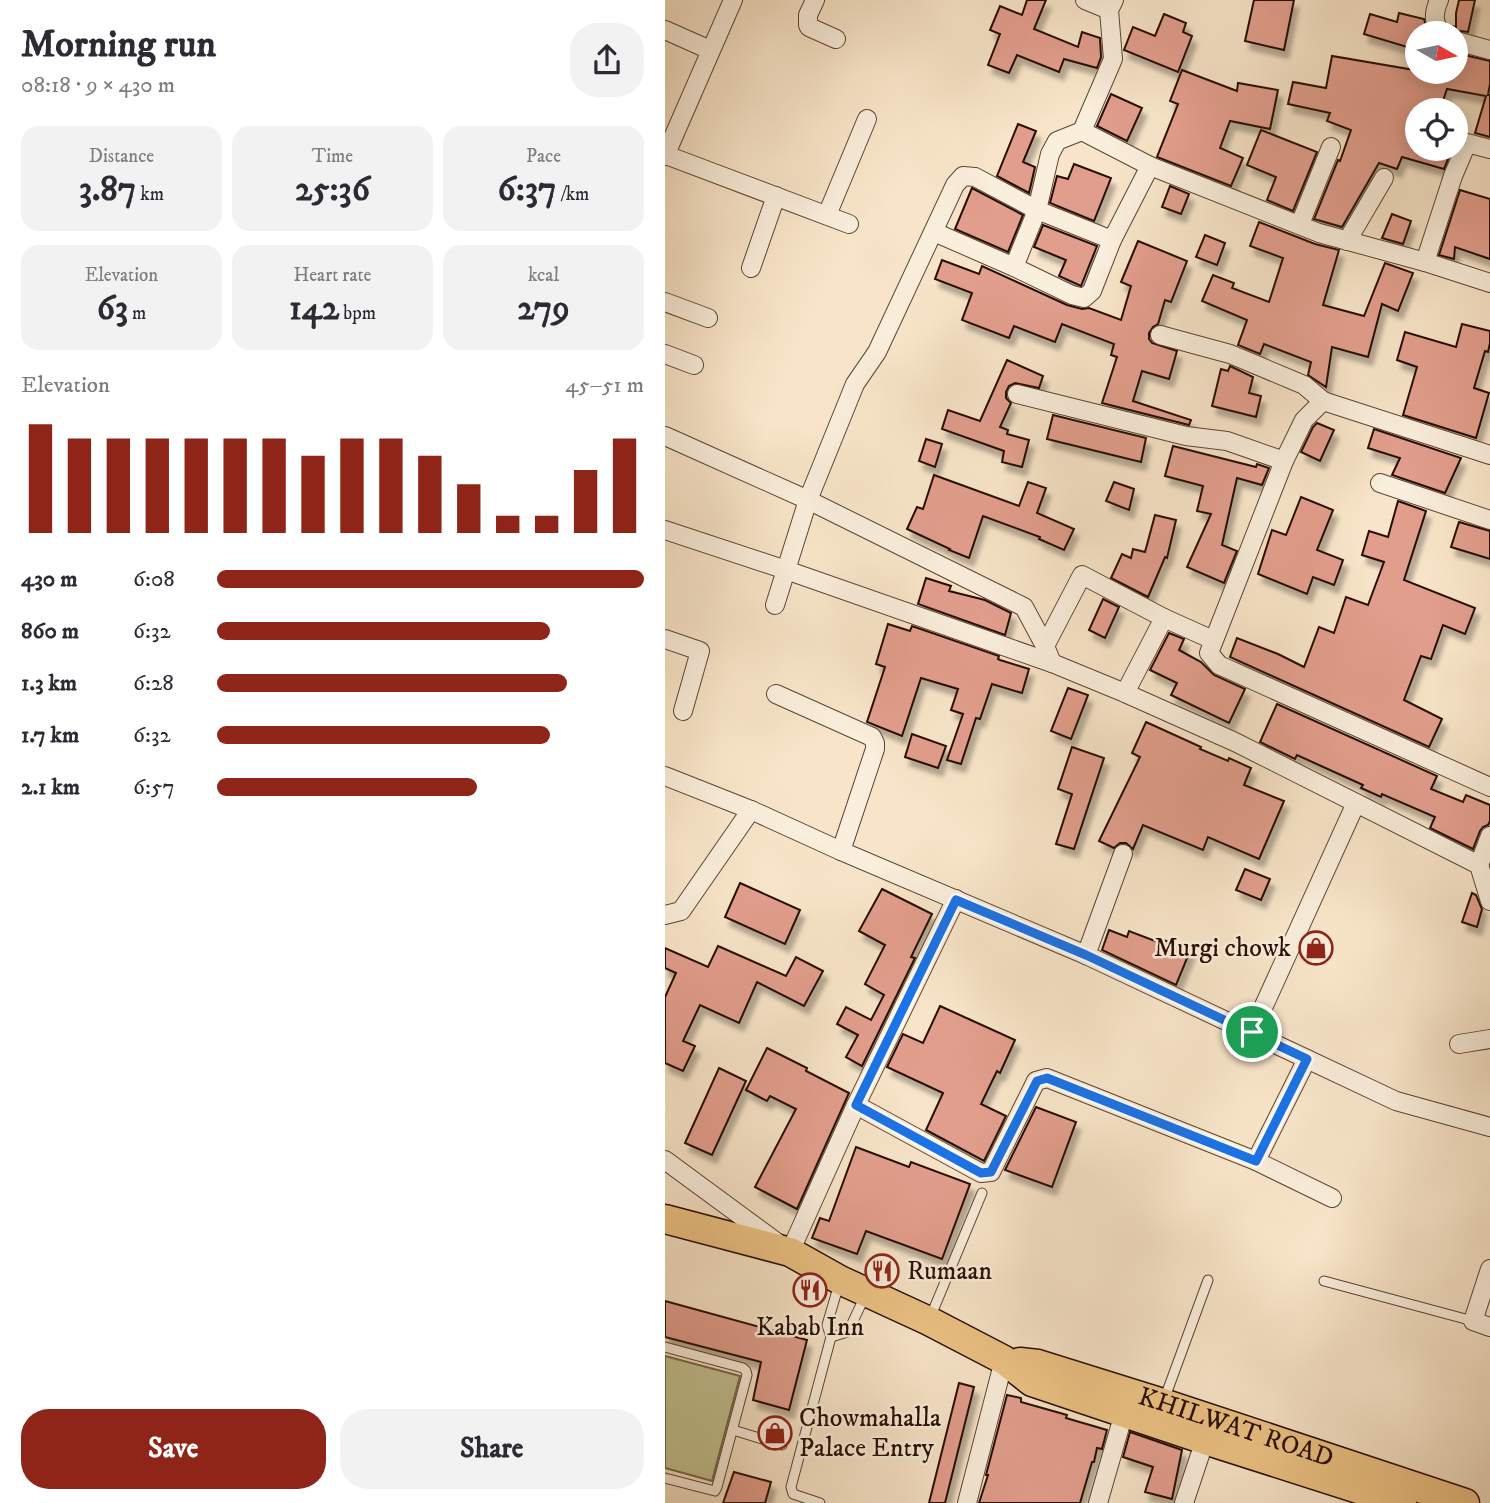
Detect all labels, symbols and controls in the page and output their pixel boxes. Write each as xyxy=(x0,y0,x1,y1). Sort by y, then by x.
text: Morning run xyxy=(21,21,216,69)
north arrow xyxy=(1405,21,1468,84)
map controls xyxy=(1405,21,1468,161)
button: share xyxy=(570,23,644,97)
text: 08:18 · 9 × 430 m xyxy=(21,71,175,100)
button: locate xyxy=(1405,98,1468,161)
text: Distance xyxy=(89,145,154,168)
text: Time xyxy=(312,145,353,168)
text: Pace xyxy=(526,145,561,168)
text: 3.87 xyxy=(79,168,136,212)
text: 25:36 xyxy=(295,168,370,212)
text: 6:37 xyxy=(498,168,556,212)
text: km xyxy=(136,183,164,206)
text: /km xyxy=(556,183,589,206)
text: Elevation xyxy=(85,264,158,287)
text: Heart rate xyxy=(294,264,371,287)
text: kcal xyxy=(528,264,559,287)
text: 63 xyxy=(97,287,128,331)
text: 142 xyxy=(289,287,339,331)
text: 279 xyxy=(517,287,570,331)
text: m xyxy=(128,302,146,325)
text: bpm xyxy=(339,302,376,325)
text: Elevation xyxy=(21,371,110,400)
text: 45–51 m xyxy=(565,371,644,400)
text: 430 m xyxy=(21,565,77,594)
text: 6:08 xyxy=(133,565,175,594)
text: 860 m xyxy=(21,617,79,646)
text: 6:32 xyxy=(133,617,171,646)
text: 1.3 km xyxy=(21,669,77,698)
text: 6:28 xyxy=(133,669,174,698)
text: 1.7 km xyxy=(21,721,79,750)
text: 6:32 xyxy=(133,721,171,750)
text: 2.1 km xyxy=(21,773,80,802)
text: 6:57 xyxy=(133,773,175,802)
shop icon: Murgi chowk xyxy=(1297,929,1335,967)
place label: Murgi chowk xyxy=(1154,932,1291,965)
pin xyxy=(1222,1002,1282,1062)
icon: arrive xyxy=(1233,1013,1271,1051)
restaurant icon: Rumaan xyxy=(863,1252,901,1290)
place label: Rumaan xyxy=(907,1255,992,1288)
restaurant icon: Kabab Inn xyxy=(791,1271,829,1309)
place label: Kabab Inn xyxy=(756,1311,864,1344)
street label: KHILWAT ROAD xyxy=(1134,1380,1338,1475)
place label: Chowmahalla Palace Entry xyxy=(799,1402,941,1465)
button: Save xyxy=(21,1409,326,1489)
button: Share xyxy=(340,1409,644,1489)
shop icon: Chowmahalla Palace Entry xyxy=(756,1414,794,1452)

